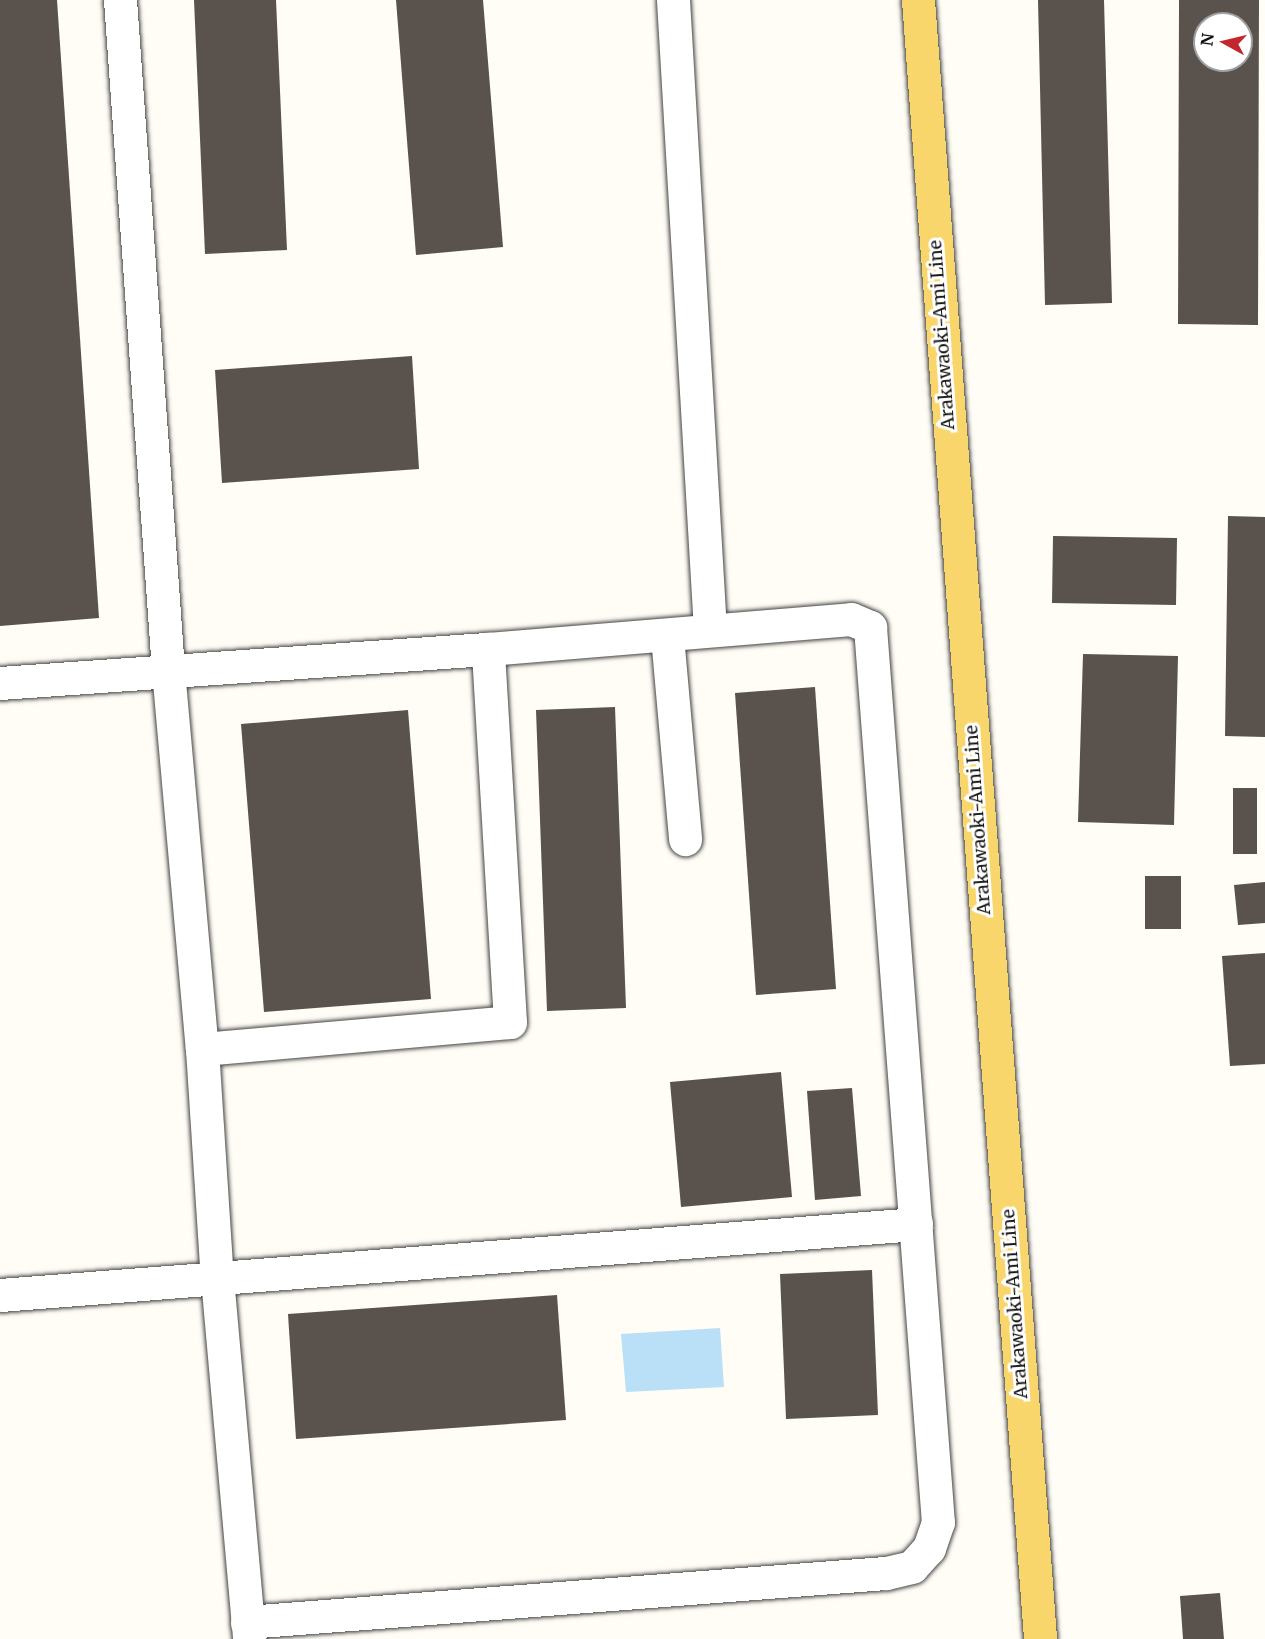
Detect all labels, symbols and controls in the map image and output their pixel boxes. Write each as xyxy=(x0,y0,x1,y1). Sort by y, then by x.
north arrow xyxy=(1193,12,1253,72)
text: N xyxy=(1196,32,1218,47)
street label: Arakawaoki-Ami Line xyxy=(925,239,959,431)
street label: Arakawaoki-Ami Line xyxy=(961,724,995,916)
street label: Arakawaoki-Ami Line xyxy=(998,1208,1032,1400)

